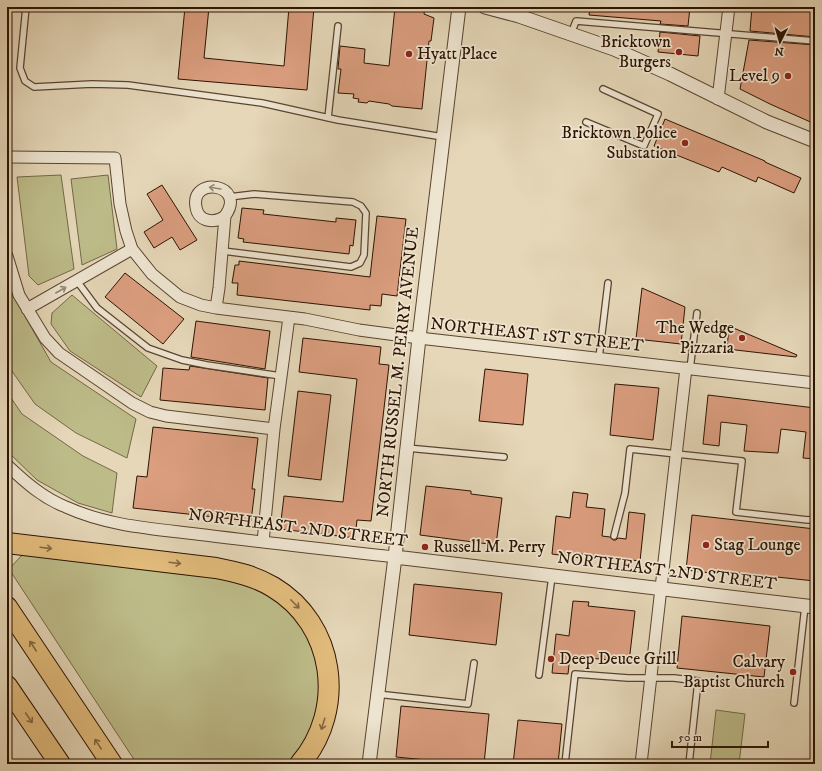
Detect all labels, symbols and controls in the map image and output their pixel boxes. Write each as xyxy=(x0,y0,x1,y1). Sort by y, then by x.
north arrow xyxy=(760,22,800,62)
place label: Bricktown Burgers xyxy=(601,31,671,73)
place label: Hyatt Place xyxy=(417,43,497,65)
text: N xyxy=(774,44,784,58)
marker: Bricktown Burgers xyxy=(674,47,684,57)
marker: Hyatt Place xyxy=(404,49,414,59)
place label: Level 9 xyxy=(729,65,780,87)
marker: Level 9 xyxy=(783,71,793,81)
place label: Bricktown Police Substation xyxy=(561,122,677,164)
marker: Bricktown Police Substation xyxy=(680,138,690,148)
one-way arrow xyxy=(209,184,222,192)
street label: NORTH RUSSEL M. PERRY AVENUE xyxy=(372,226,424,518)
one-way arrow xyxy=(55,285,67,293)
street label: NORTHEAST 1ST STREET xyxy=(429,313,645,357)
place label: The Wedge Pizzaria xyxy=(656,317,735,359)
marker: The Wedge Pizzaria xyxy=(737,333,747,343)
street label: NORTHEAST 2ND STREET xyxy=(187,504,409,552)
place label: Stag Lounge xyxy=(714,534,800,556)
place label: Russell M. Perry xyxy=(433,536,546,558)
marker: Stag Lounge xyxy=(701,540,711,550)
marker: Russell M. Perry xyxy=(420,542,430,552)
one-way arrow xyxy=(39,544,52,552)
street label: NORTHEAST 2ND STREET xyxy=(556,547,778,595)
one-way arrow xyxy=(168,560,181,567)
one-way arrow xyxy=(290,600,300,609)
one-way arrow xyxy=(28,640,36,652)
place label: Deep Deuce Grill xyxy=(559,648,677,670)
place label: Calvary Baptist Church xyxy=(683,651,786,693)
marker: Deep Deuce Grill xyxy=(546,654,556,664)
marker: Calvary Baptist Church xyxy=(788,667,798,677)
one-way arrow xyxy=(25,712,33,723)
one-way arrow xyxy=(318,718,326,730)
scale bar xyxy=(672,723,768,749)
text: 50 m xyxy=(678,730,702,745)
one-way arrow xyxy=(94,738,102,750)

